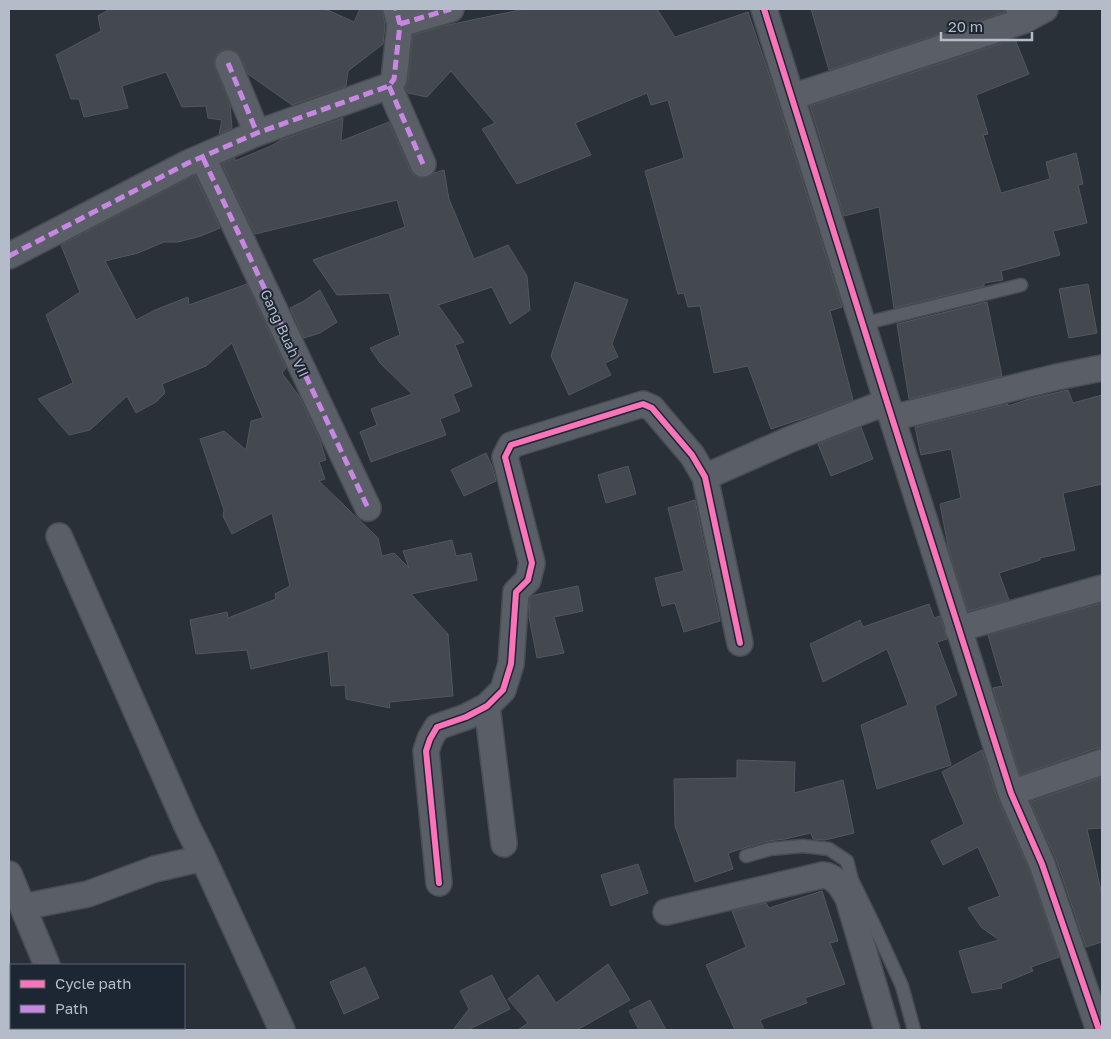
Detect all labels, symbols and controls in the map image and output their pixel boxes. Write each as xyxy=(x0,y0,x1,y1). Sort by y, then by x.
scale bar xyxy=(941,10,1032,42)
text: 20 m xyxy=(948,17,983,35)
street label: Gang Buah VII xyxy=(257,287,313,379)
legend xyxy=(10,964,185,1029)
text: Cycle path xyxy=(55,974,131,992)
text: Path xyxy=(55,999,88,1017)

